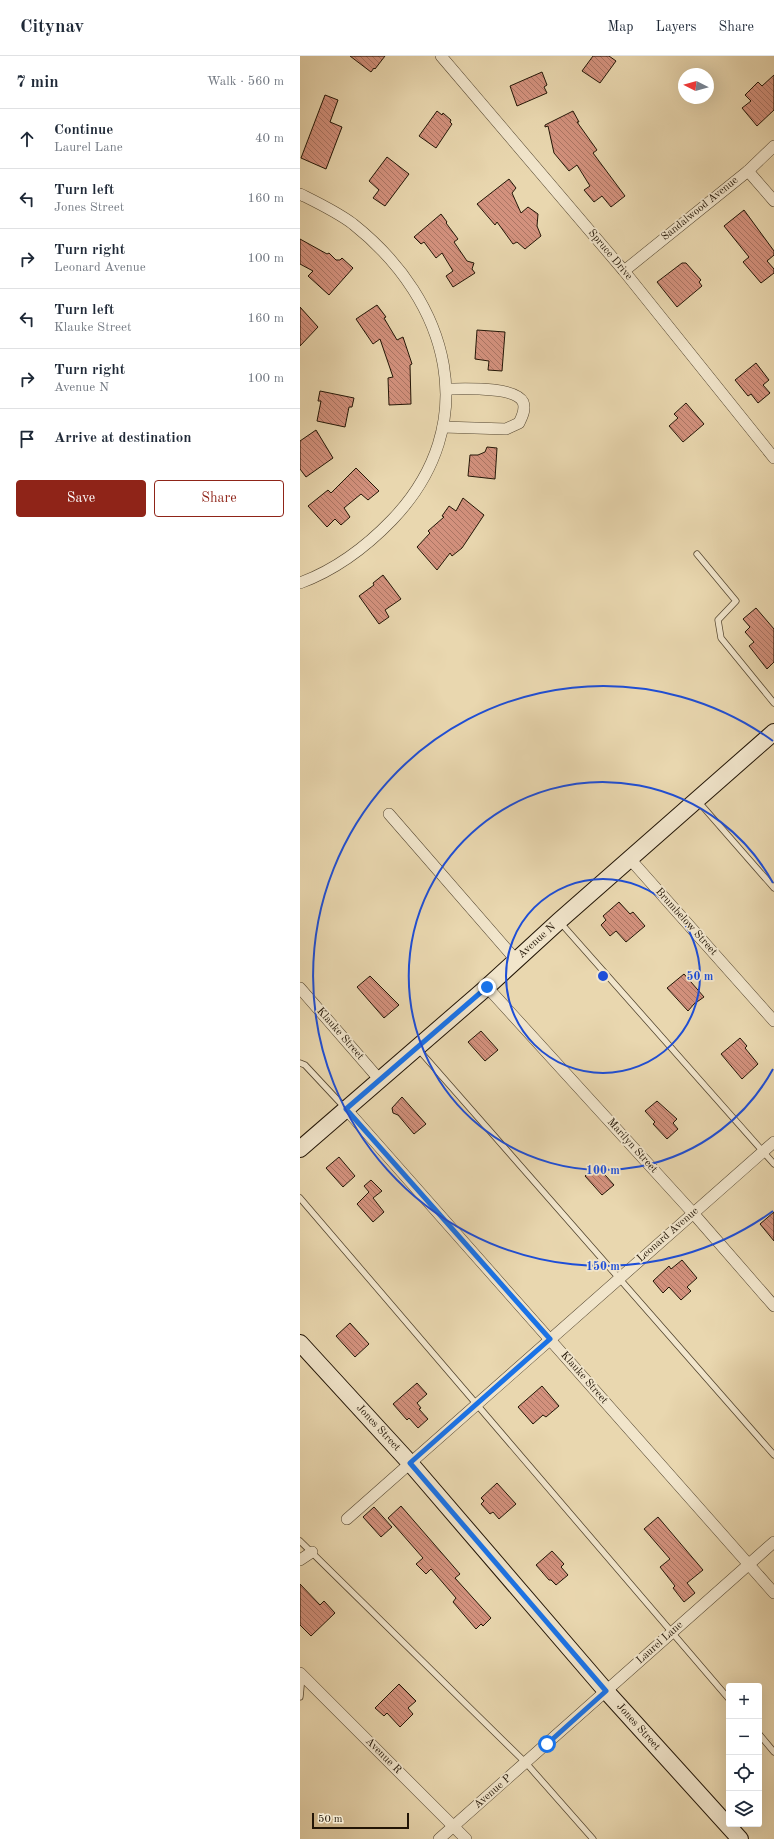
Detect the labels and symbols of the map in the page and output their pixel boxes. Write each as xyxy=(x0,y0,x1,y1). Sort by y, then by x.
north arrow xyxy=(678,68,714,104)
street label: Sandalwood Avenue xyxy=(660,175,740,243)
street label: Spruce Drive xyxy=(586,228,634,282)
street label: Brumbelow Street xyxy=(653,886,719,958)
street label: Avenue N xyxy=(516,921,558,961)
centre of rings xyxy=(596,969,610,983)
text: 50 m xyxy=(687,970,714,983)
route end xyxy=(478,978,496,996)
street label: Klauke Street xyxy=(314,1006,366,1062)
street label: Marilyn Street xyxy=(605,1117,659,1175)
text: 100 m xyxy=(586,1165,620,1177)
street label: Leonard Avenue xyxy=(635,1205,701,1265)
text: 150 m xyxy=(586,1260,620,1273)
street label: Klauke Street xyxy=(558,1350,610,1406)
street label: Jones Street xyxy=(354,1403,402,1454)
street label: Laurel Lane xyxy=(635,1619,685,1667)
street label: Jones Street xyxy=(614,1701,662,1753)
route start xyxy=(538,1735,556,1753)
street label: Avenue R xyxy=(363,1736,403,1776)
street label: Avenue P xyxy=(472,1773,514,1811)
scale bar xyxy=(312,1811,409,1830)

